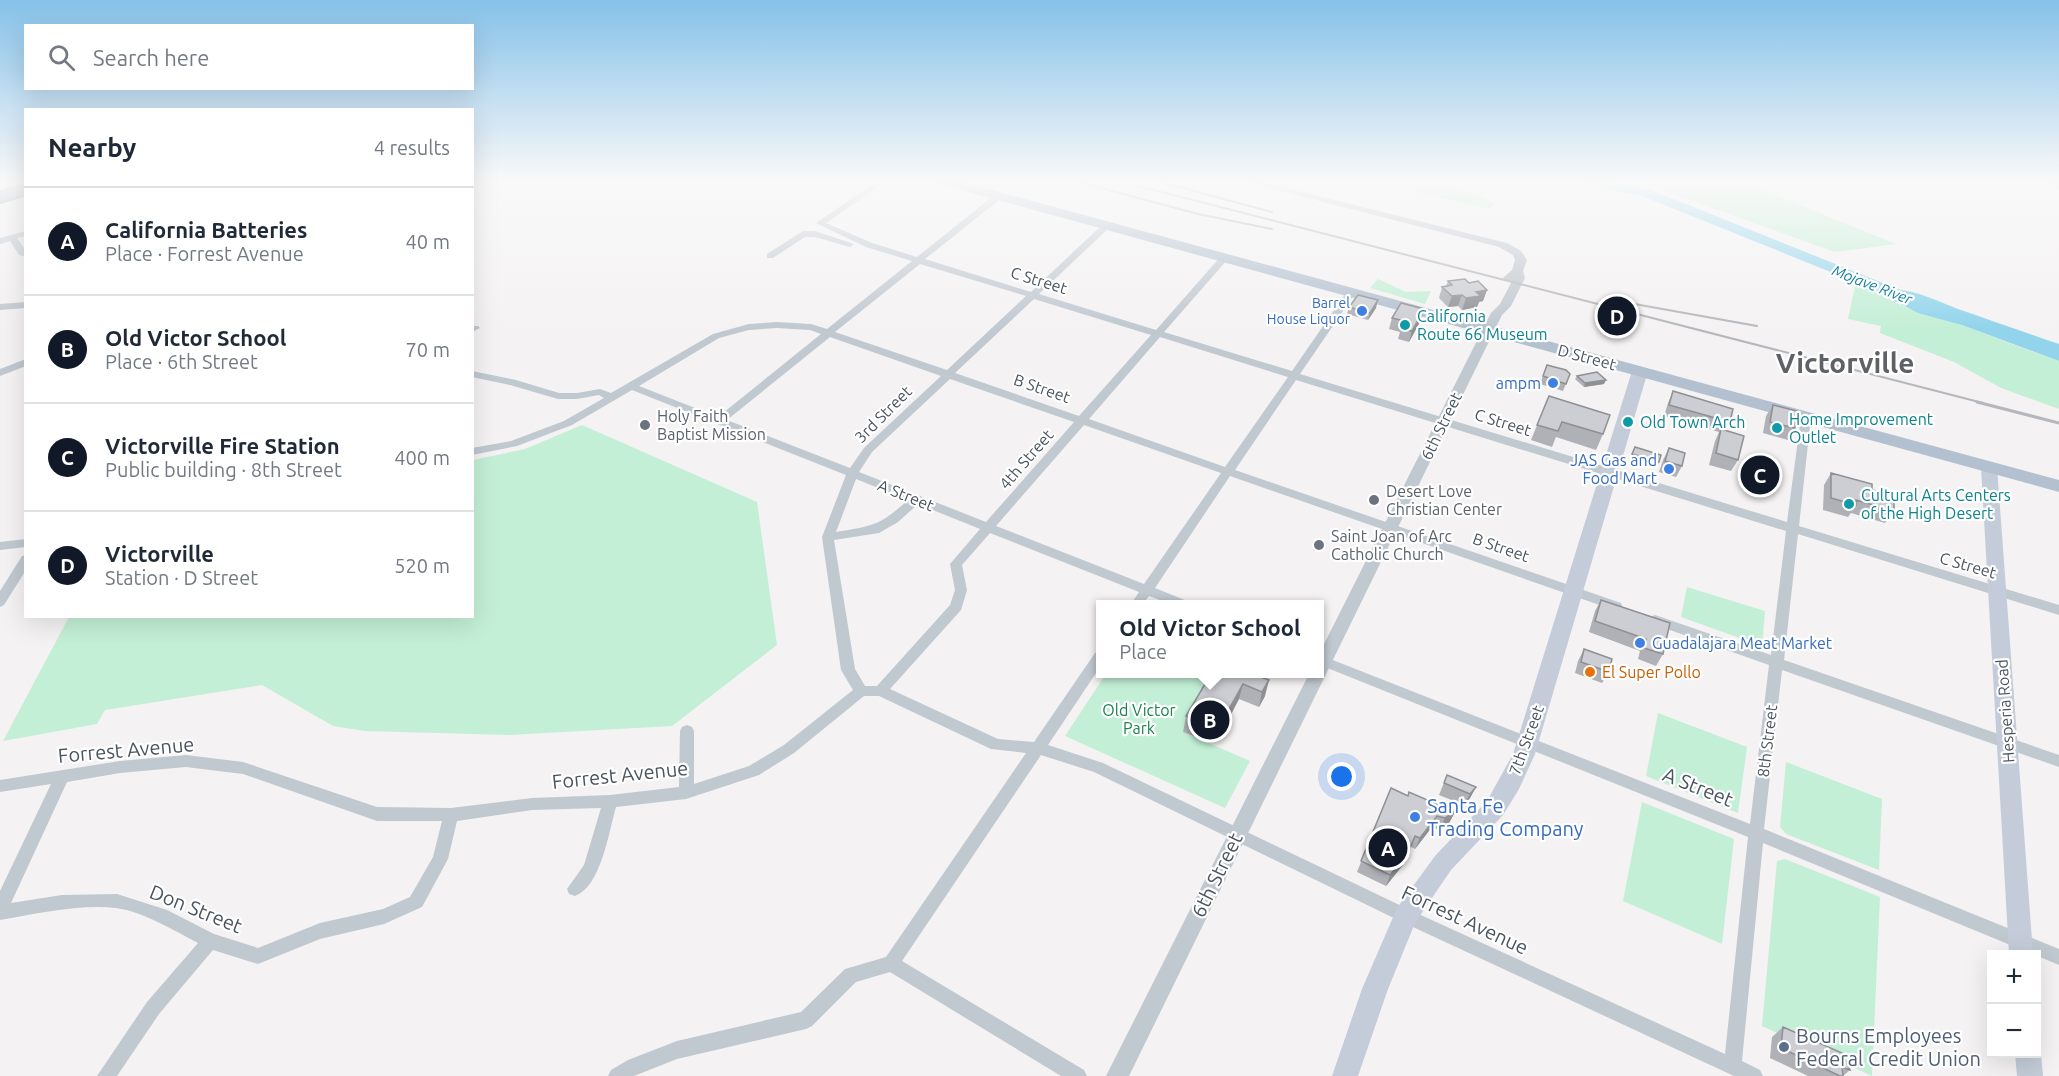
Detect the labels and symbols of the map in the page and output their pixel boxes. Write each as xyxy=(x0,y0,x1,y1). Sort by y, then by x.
water label: Mojave River xyxy=(1830,262,1916,308)
street label: C Street xyxy=(1009,263,1070,297)
pin: D xyxy=(1598,294,1636,338)
place label: Barrel House Liquor xyxy=(1267,295,1351,327)
marker: Barrel House Liquor xyxy=(1355,304,1369,318)
place label: California Route 66 Museum xyxy=(1417,307,1548,343)
marker: California Route 66 Museum xyxy=(1398,318,1412,332)
street label: D Street xyxy=(1556,341,1619,374)
district label: Victorville xyxy=(1776,347,1914,378)
street label: B Street xyxy=(1011,370,1073,406)
place label: ampm xyxy=(1496,374,1541,392)
marker: ampm xyxy=(1546,376,1560,390)
street label: 3rd Street xyxy=(851,381,916,446)
street label: 6th Street xyxy=(1417,389,1465,463)
street label: C Street xyxy=(1473,405,1534,439)
place label: Holy Faith Baptist Mission xyxy=(657,407,766,443)
place label: Home Improvement Outlet xyxy=(1789,410,1934,446)
place label: Old Town Arch xyxy=(1640,413,1745,431)
marker: Old Town Arch xyxy=(1621,415,1635,429)
marker: Holy Faith Baptist Mission xyxy=(638,418,652,432)
marker: Home Improvement Outlet xyxy=(1770,421,1784,435)
street label: 4th Street xyxy=(995,425,1057,492)
place label: JAS Gas and Food Mart xyxy=(1570,451,1658,487)
pin: C xyxy=(1740,452,1780,498)
marker: JAS Gas and Food Mart xyxy=(1662,462,1676,476)
street label: A Street xyxy=(875,476,937,515)
place label: Desert Love Christian Center xyxy=(1386,482,1502,518)
place label: Cultural Arts Centers of the High Desert xyxy=(1861,486,2011,522)
marker: Desert Love Christian Center xyxy=(1367,493,1381,507)
marker: Cultural Arts Centers of the High Desert xyxy=(1842,497,1856,511)
place label: Saint Joan of Arc Catholic Church xyxy=(1331,527,1452,563)
street label: B Street xyxy=(1470,529,1532,565)
marker: Saint Joan of Arc Catholic Church xyxy=(1312,538,1326,552)
street label: C Street xyxy=(1938,548,1999,582)
place label: Guadalajara Meat Market xyxy=(1652,634,1833,652)
marker: Guadalajara Meat Market xyxy=(1633,636,1647,650)
street label: Hesperia Road xyxy=(1992,659,2018,763)
place label: El Super Pollo xyxy=(1602,663,1701,681)
marker: El Super Pollo xyxy=(1583,665,1597,679)
pin: B xyxy=(1190,698,1230,742)
park label: Old Victor Park xyxy=(1102,701,1176,737)
street label: 7th Street xyxy=(1505,702,1547,777)
street label: 8th Street xyxy=(1754,703,1780,778)
street label: Forrest Avenue xyxy=(57,732,195,767)
street label: Forrest Avenue xyxy=(551,756,689,793)
your location xyxy=(1327,762,1356,791)
street label: A Street xyxy=(1660,762,1737,811)
place label: Santa Fe Trading Company xyxy=(1427,794,1584,840)
marker: Santa Fe Trading Company xyxy=(1408,810,1422,824)
pin: A xyxy=(1368,826,1408,870)
street label: 6th Street xyxy=(1186,829,1247,921)
street label: Don Street xyxy=(147,880,246,938)
street label: Forrest Avenue xyxy=(1398,880,1532,959)
place label: Bourns Employees Federal Credit Union xyxy=(1796,1024,1981,1070)
marker: Bourns Employees Federal Credit Union xyxy=(1777,1040,1791,1054)

